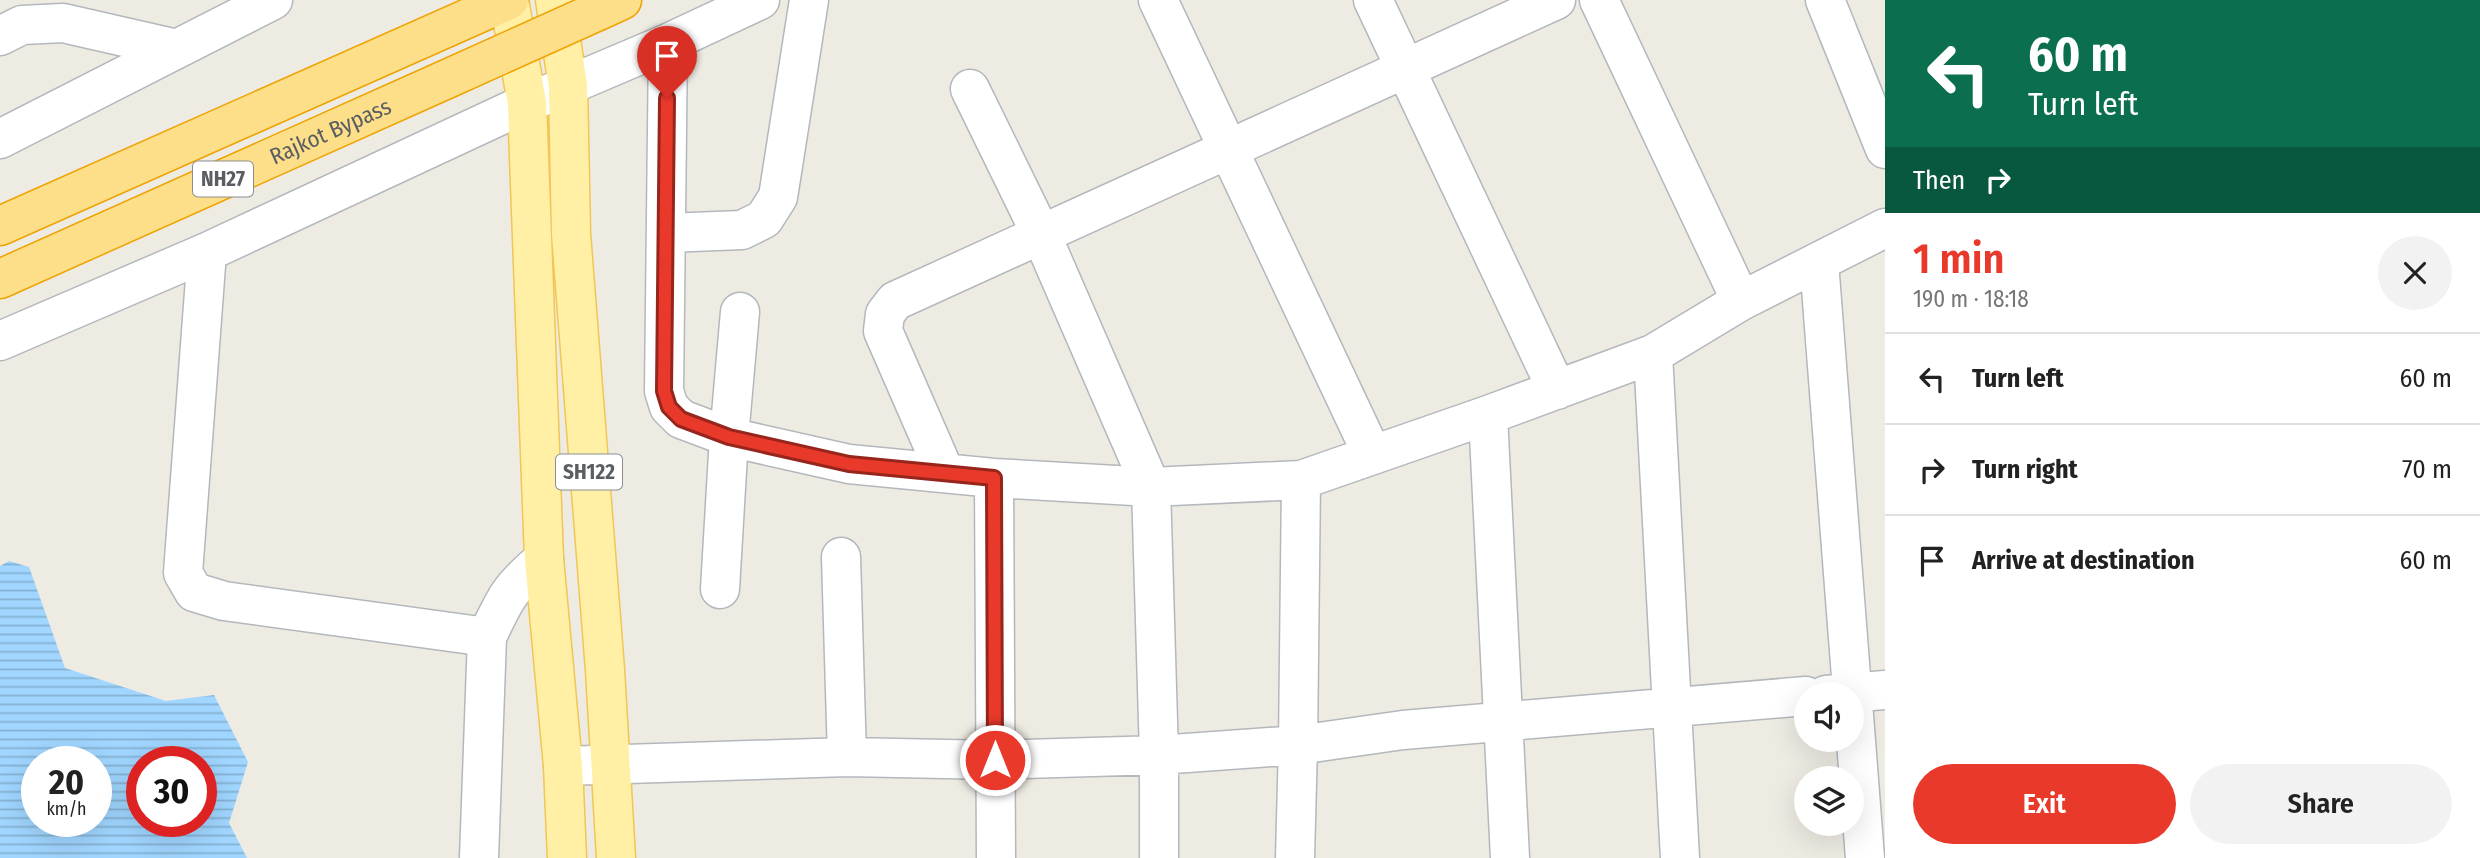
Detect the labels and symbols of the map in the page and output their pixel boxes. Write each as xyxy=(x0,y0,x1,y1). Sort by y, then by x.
pin xyxy=(637,26,697,98)
street label: Rajkot Bypass xyxy=(265,92,396,171)
road number: NH27 xyxy=(193,162,253,196)
road number: SH122 xyxy=(556,454,622,490)
position arrow xyxy=(958,723,1032,797)
speed limit sign: 30 xyxy=(126,746,217,837)

